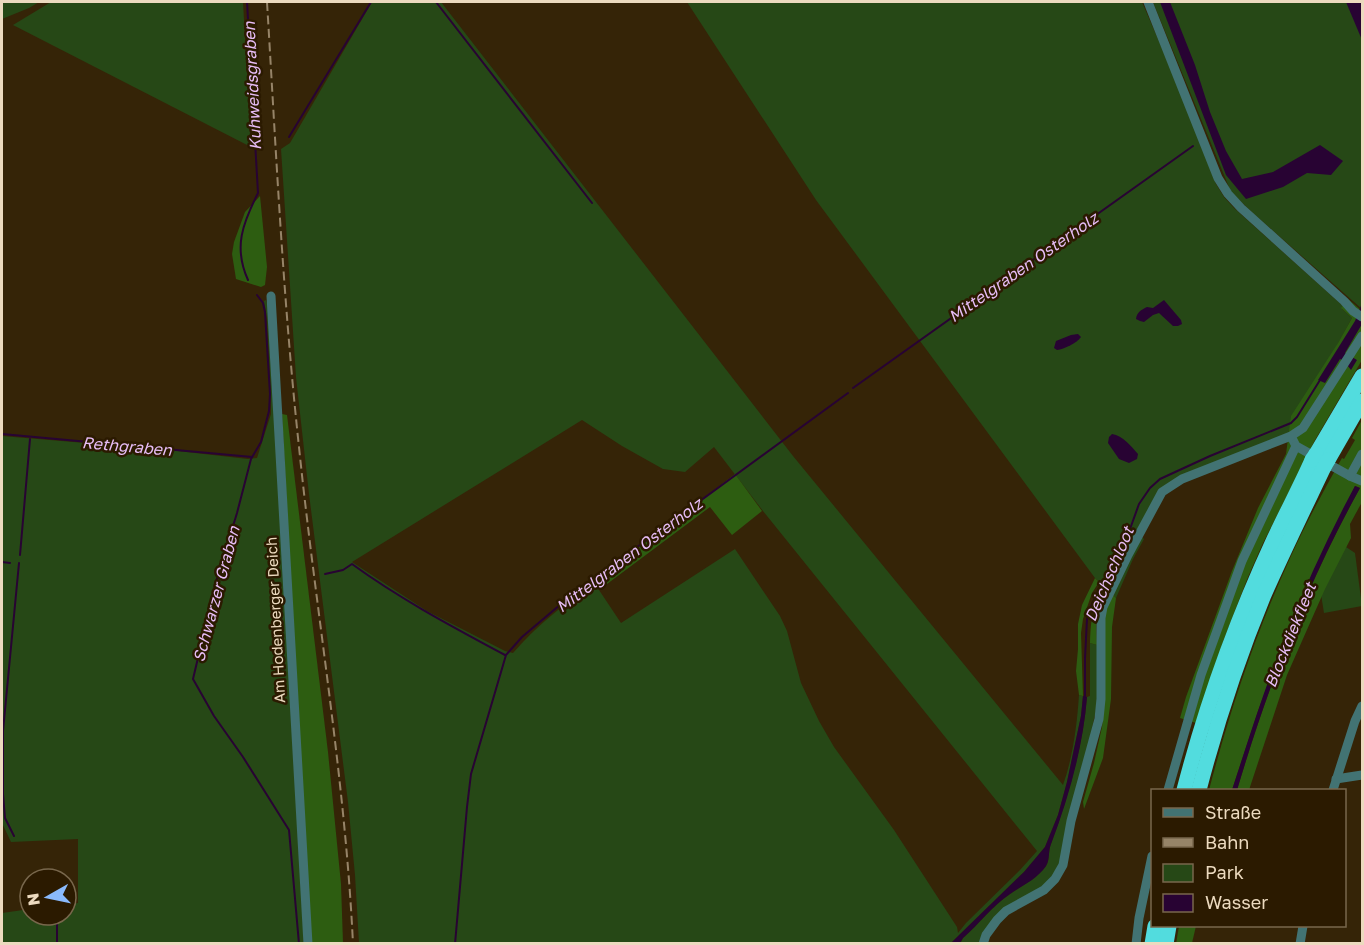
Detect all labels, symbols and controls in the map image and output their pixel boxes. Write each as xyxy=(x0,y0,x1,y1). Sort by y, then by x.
water label: Kuhweidsgraben xyxy=(239,20,265,151)
water label: Mittelgraben Osterholz xyxy=(944,207,1103,326)
water label: Rethgraben xyxy=(81,432,174,460)
water label: Mittelgraben Osterholz xyxy=(552,492,708,617)
water label: Deichschloot xyxy=(1080,522,1139,624)
water label: Schwarzer Graben xyxy=(188,523,244,664)
street label: Am Hodenberger Deich xyxy=(262,536,288,704)
water label: Blockdiekfleet xyxy=(1260,578,1321,690)
legend xyxy=(1151,789,1346,927)
text: Straße xyxy=(1205,801,1261,823)
text: Bahn xyxy=(1205,831,1249,853)
text: Park xyxy=(1205,861,1244,883)
north arrow xyxy=(18,867,78,927)
text: Wasser xyxy=(1205,891,1268,913)
text: N xyxy=(22,892,44,907)

